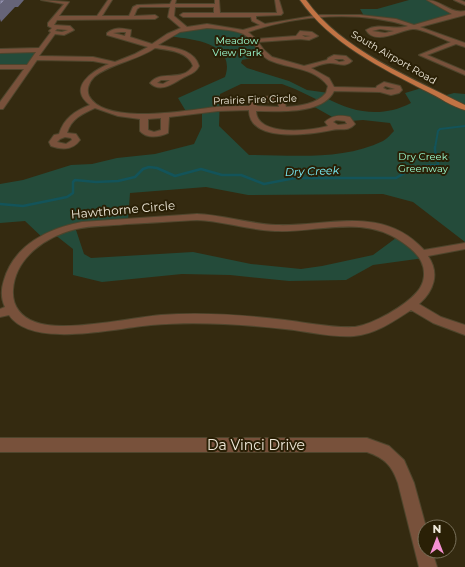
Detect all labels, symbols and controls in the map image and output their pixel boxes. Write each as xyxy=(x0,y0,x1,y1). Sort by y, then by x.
street label: South Airport Road xyxy=(349,28,439,87)
park label: Meadow View Park xyxy=(212,34,262,59)
street label: Prairie Fire Circle xyxy=(213,92,297,107)
park label: Dry Creek Greenway xyxy=(398,150,449,175)
water label: Dry Creek xyxy=(285,163,340,179)
street label: Hawthorne Circle xyxy=(70,197,176,222)
street label: Da Vinci Drive xyxy=(207,436,305,454)
north arrow xyxy=(417,519,457,559)
text: N xyxy=(433,522,441,536)

